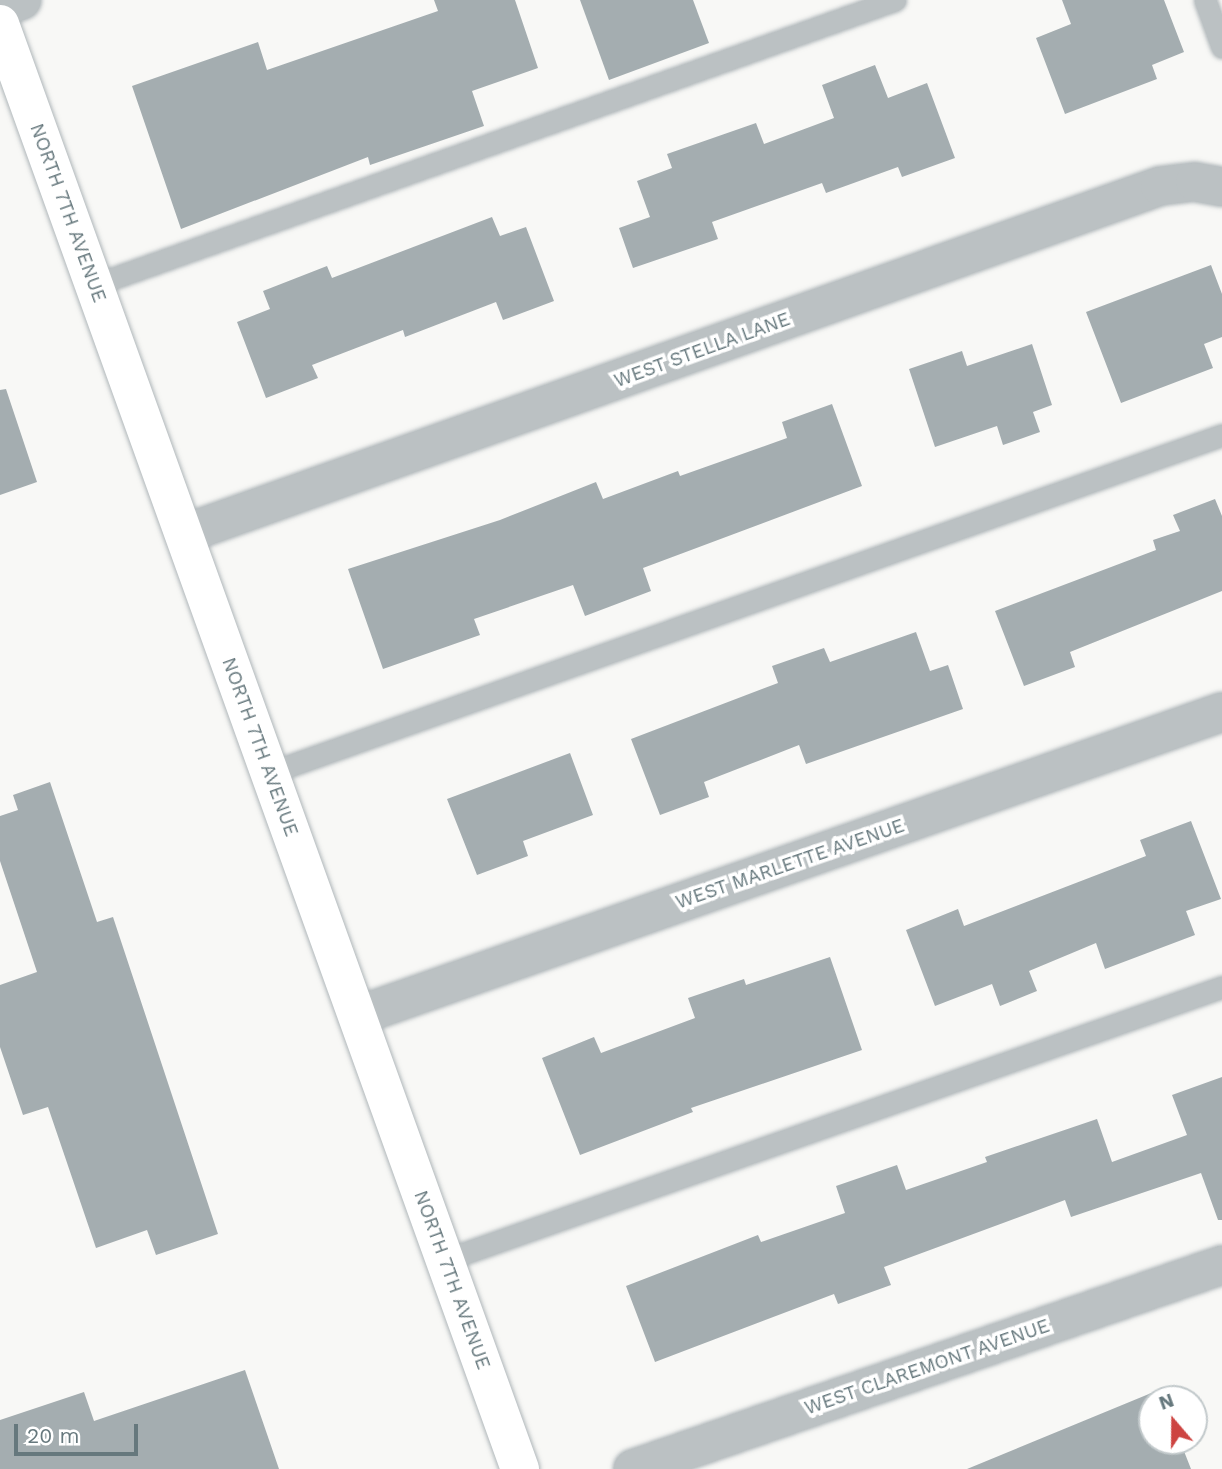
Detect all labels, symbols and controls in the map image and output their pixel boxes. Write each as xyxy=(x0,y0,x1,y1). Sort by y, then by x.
street label: NORTH 7TH AVENUE xyxy=(25,120,111,306)
street label: WEST STELLA LANE xyxy=(610,307,794,393)
street label: NORTH 7TH AVENUE xyxy=(217,654,303,840)
street label: WEST MARLETTE AVENUE xyxy=(672,814,908,914)
street label: NORTH 7TH AVENUE xyxy=(409,1187,495,1373)
street label: WEST CLAREMONT AVENUE xyxy=(801,1314,1053,1420)
north arrow xyxy=(1138,1385,1208,1455)
text: N xyxy=(1156,1388,1177,1415)
scale bar xyxy=(18,1410,142,1454)
text: 20 m xyxy=(27,1423,79,1448)

